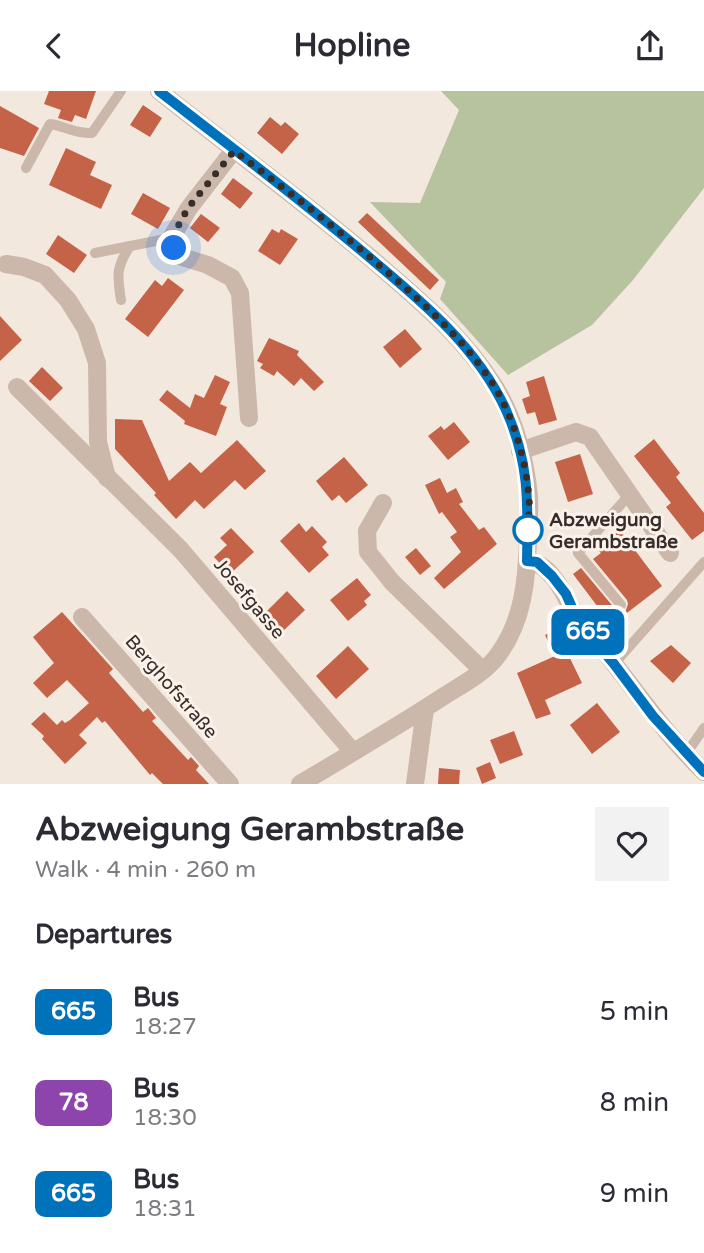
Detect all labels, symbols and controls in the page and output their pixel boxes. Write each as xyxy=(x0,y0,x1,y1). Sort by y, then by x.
icon: back xyxy=(35,27,73,65)
text: Hopline xyxy=(294,27,410,65)
icon: share xyxy=(631,27,669,65)
your location xyxy=(156,230,191,265)
place label: Abzweigung Gerambstraße xyxy=(549,509,678,553)
marker: Abzweigung Gerambstraße xyxy=(513,515,543,545)
street label: Josefgasse xyxy=(209,554,289,644)
line badge: 665 xyxy=(548,609,628,655)
text: 665 xyxy=(565,617,611,646)
street label: Berghofstraße xyxy=(120,631,222,743)
button: heart xyxy=(595,807,669,881)
text: Abzweigung Gerambstraße xyxy=(35,810,464,849)
text: Walk · 4 min · 260 m xyxy=(35,856,256,884)
text: Departures xyxy=(35,919,172,950)
text: Bus xyxy=(133,982,179,1013)
text: 5 min xyxy=(600,996,669,1027)
text: 665 xyxy=(51,997,96,1026)
text: 18:27 xyxy=(133,1013,197,1041)
text: Bus xyxy=(133,1073,179,1104)
text: 8 min xyxy=(600,1087,669,1118)
text: 78 xyxy=(58,1088,89,1117)
text: 18:30 xyxy=(133,1104,197,1132)
text: Bus xyxy=(133,1164,179,1195)
text: 9 min xyxy=(600,1178,669,1209)
text: 665 xyxy=(51,1179,96,1208)
text: 18:31 xyxy=(133,1195,197,1223)

